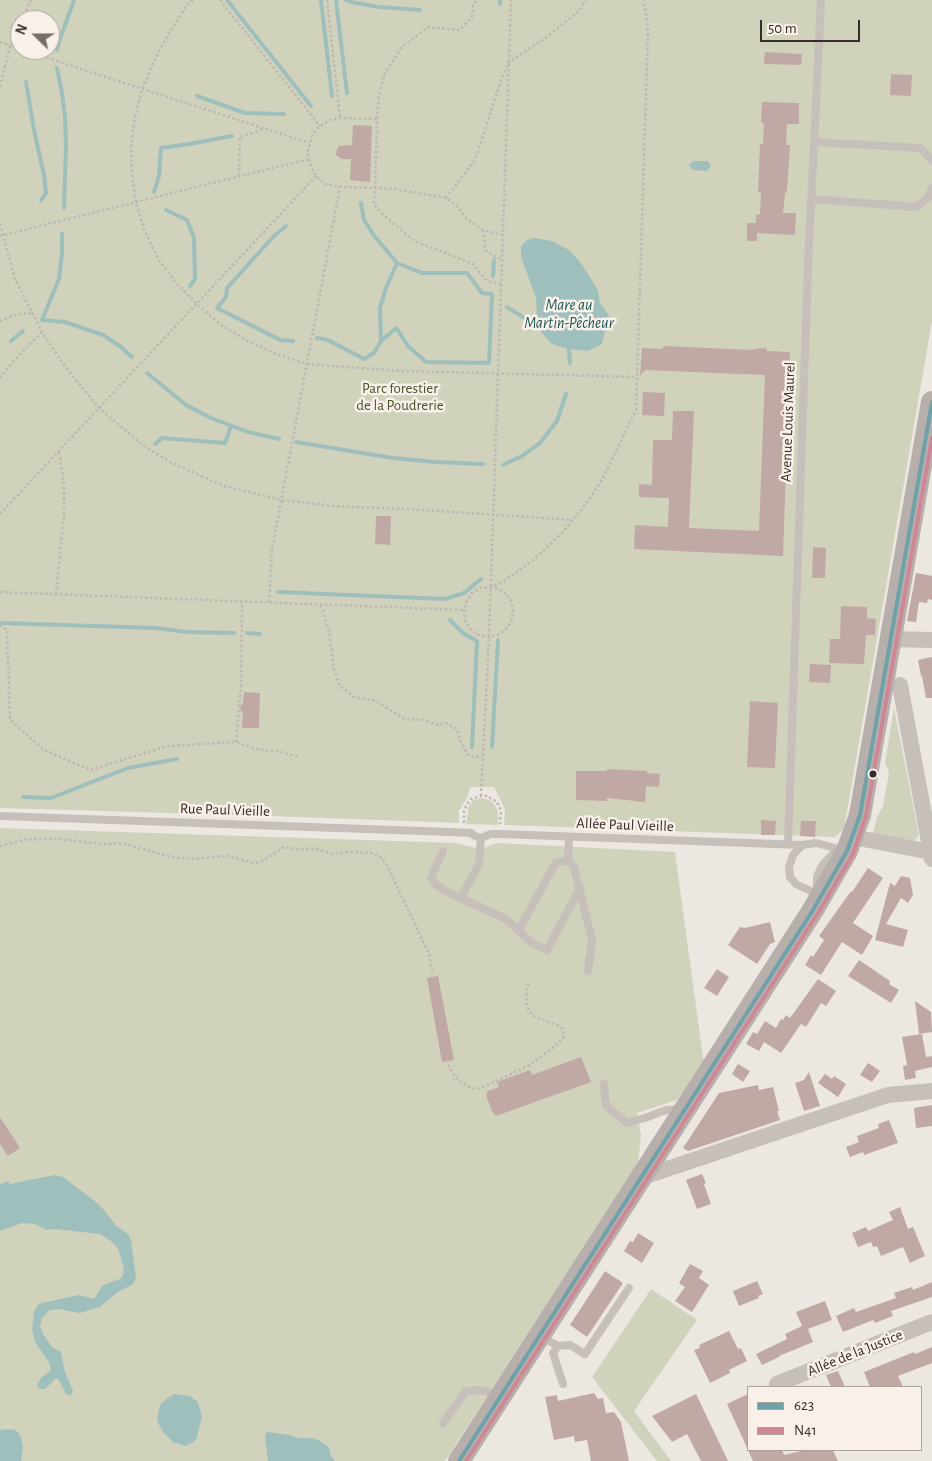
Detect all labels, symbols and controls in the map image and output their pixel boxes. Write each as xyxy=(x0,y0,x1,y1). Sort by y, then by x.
north arrow xyxy=(10,10,60,60)
scale bar xyxy=(762,10,862,42)
text: 50 m xyxy=(768,21,797,36)
text: N xyxy=(14,23,30,37)
water label: Mare au Martin-Pêcheur xyxy=(524,295,614,333)
street label: Avenue Louis Maurel xyxy=(777,361,799,483)
park label: Parc forestier de la Poudrerie xyxy=(356,379,444,414)
unlabelled marker xyxy=(868,769,878,779)
street label: Rue Paul Vieille xyxy=(180,799,270,821)
street label: Allée Paul Vieille xyxy=(576,814,674,836)
street label: Allée de la Justice xyxy=(805,1326,905,1380)
legend xyxy=(747,1386,922,1451)
text: 623 xyxy=(794,1398,814,1413)
text: N41 xyxy=(794,1423,817,1438)

